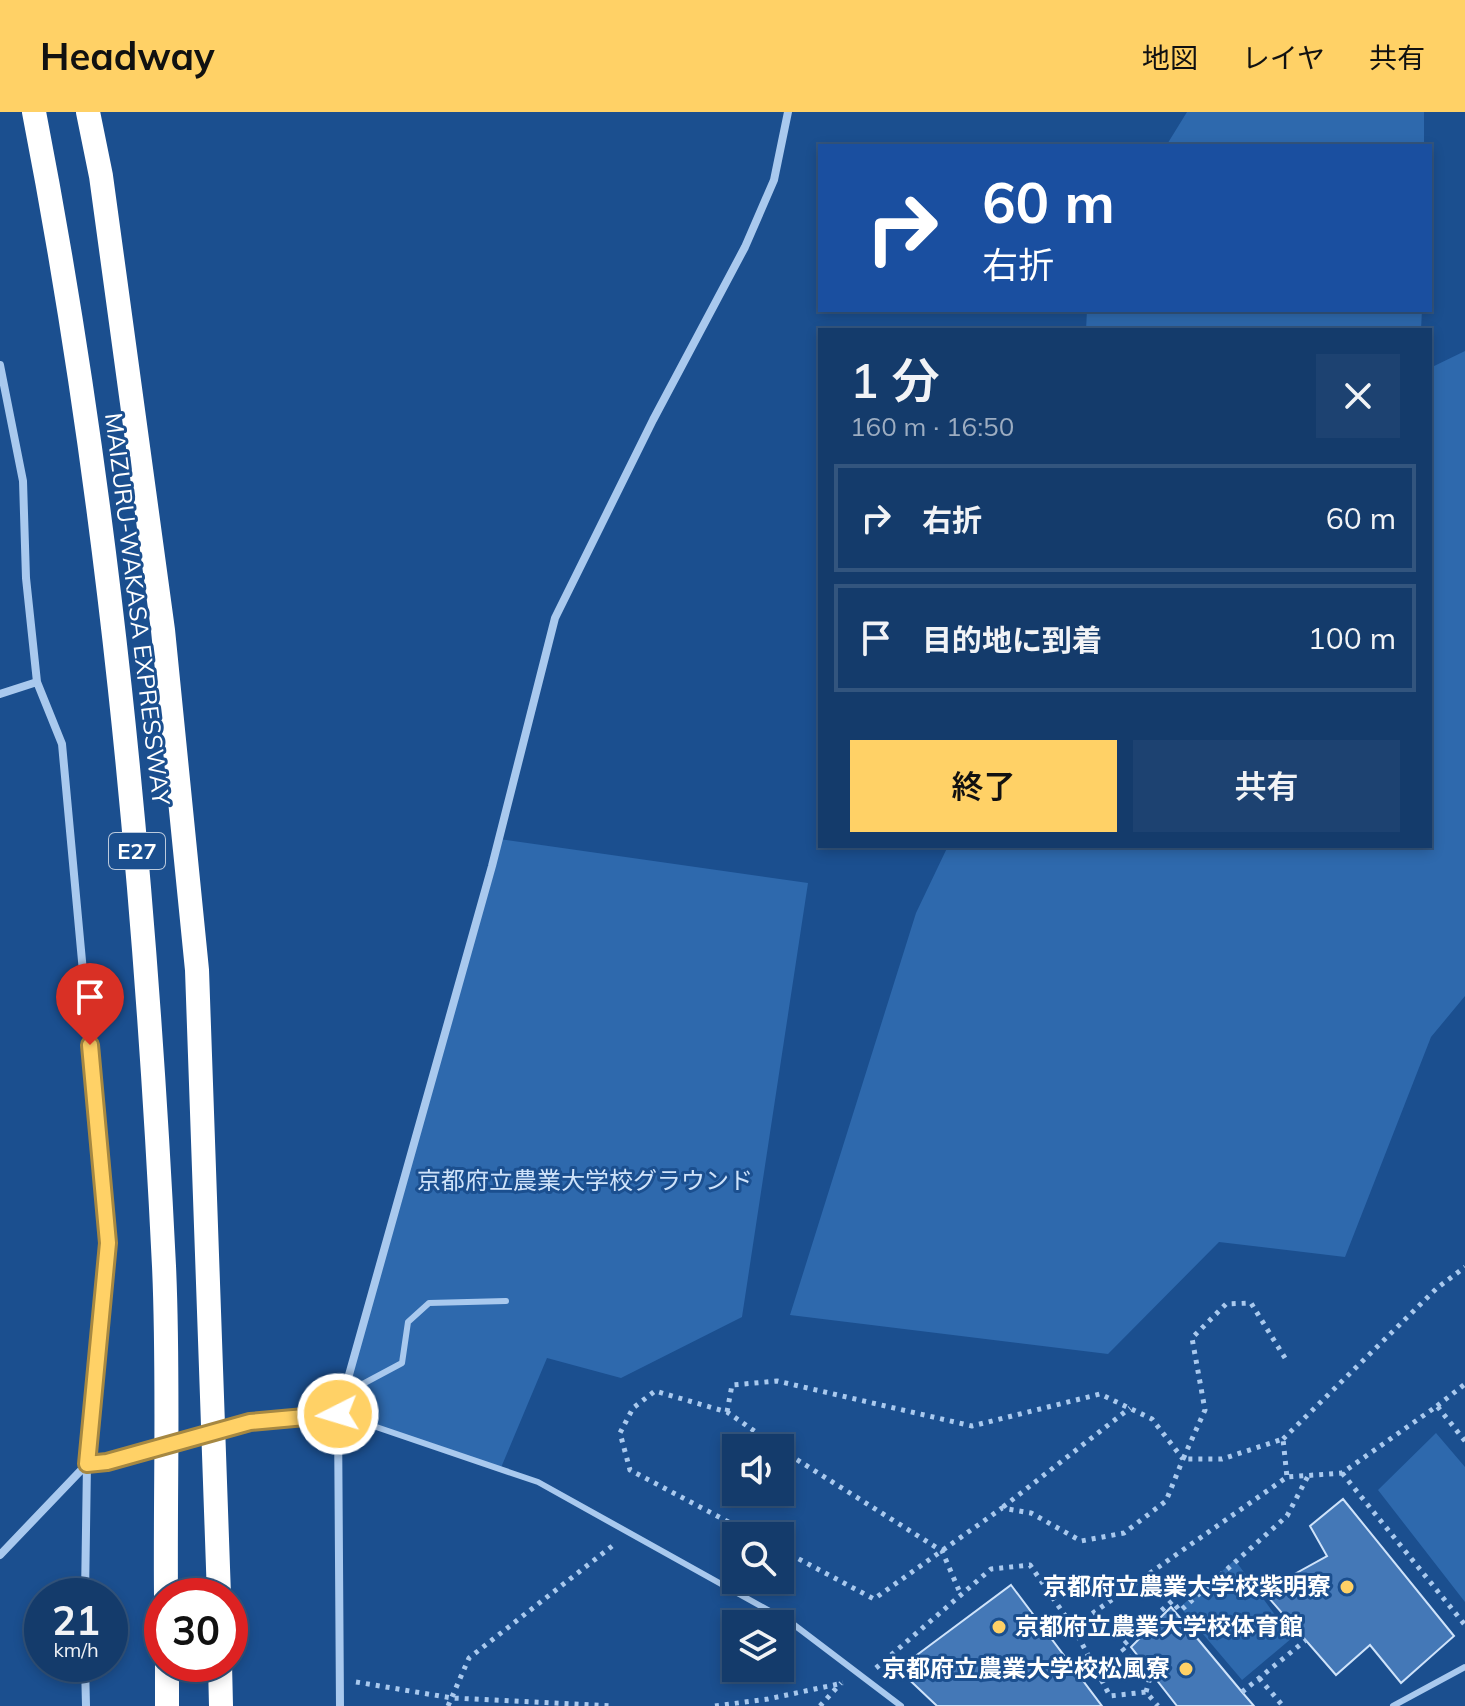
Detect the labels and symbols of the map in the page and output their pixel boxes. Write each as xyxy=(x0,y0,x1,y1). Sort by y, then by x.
street label: MAIZURU-WAKASA EXPRESSWAY xyxy=(99,411,177,807)
road number: E27 xyxy=(109,833,165,869)
pin xyxy=(56,963,124,1045)
park label: 京都府立農業大学校グラウンド xyxy=(417,1165,753,1195)
position arrow xyxy=(296,1372,380,1456)
place label: 京都府立農業大学校紫明寮 xyxy=(1043,1571,1331,1601)
speed limit sign: 30 xyxy=(144,1578,248,1682)
marker: 京都府立農業大学校紫明寮 xyxy=(1338,1578,1356,1596)
place label: 京都府立農業大学校体育館 xyxy=(1015,1611,1303,1641)
marker: 京都府立農業大学校体育館 xyxy=(990,1618,1008,1636)
place label: 京都府立農業大学校松風寮 xyxy=(882,1653,1170,1683)
marker: 京都府立農業大学校松風寮 xyxy=(1177,1660,1195,1678)

